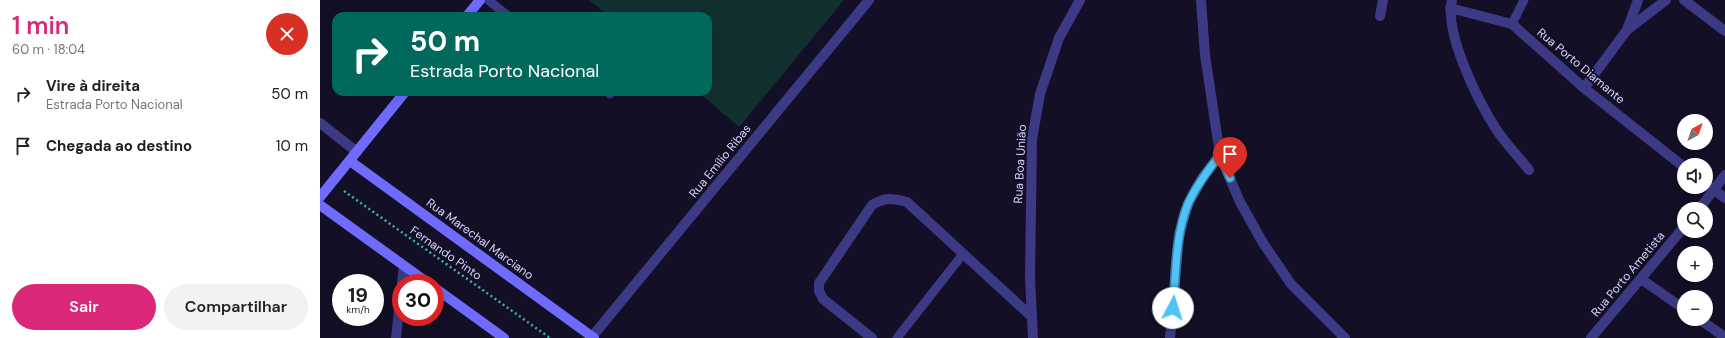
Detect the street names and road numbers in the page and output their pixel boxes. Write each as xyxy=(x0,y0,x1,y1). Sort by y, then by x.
street label: Rua Porto Diamante xyxy=(1534,25,1628,108)
street label: Rua Emílio Ribas xyxy=(686,121,754,201)
street label: Rua Boa União xyxy=(1010,124,1030,204)
street label: Rua Marechal Marciano xyxy=(423,195,537,283)
street label: Fernando Pinto xyxy=(407,222,485,284)
street label: Rua Porto Ametista xyxy=(1588,228,1668,320)

